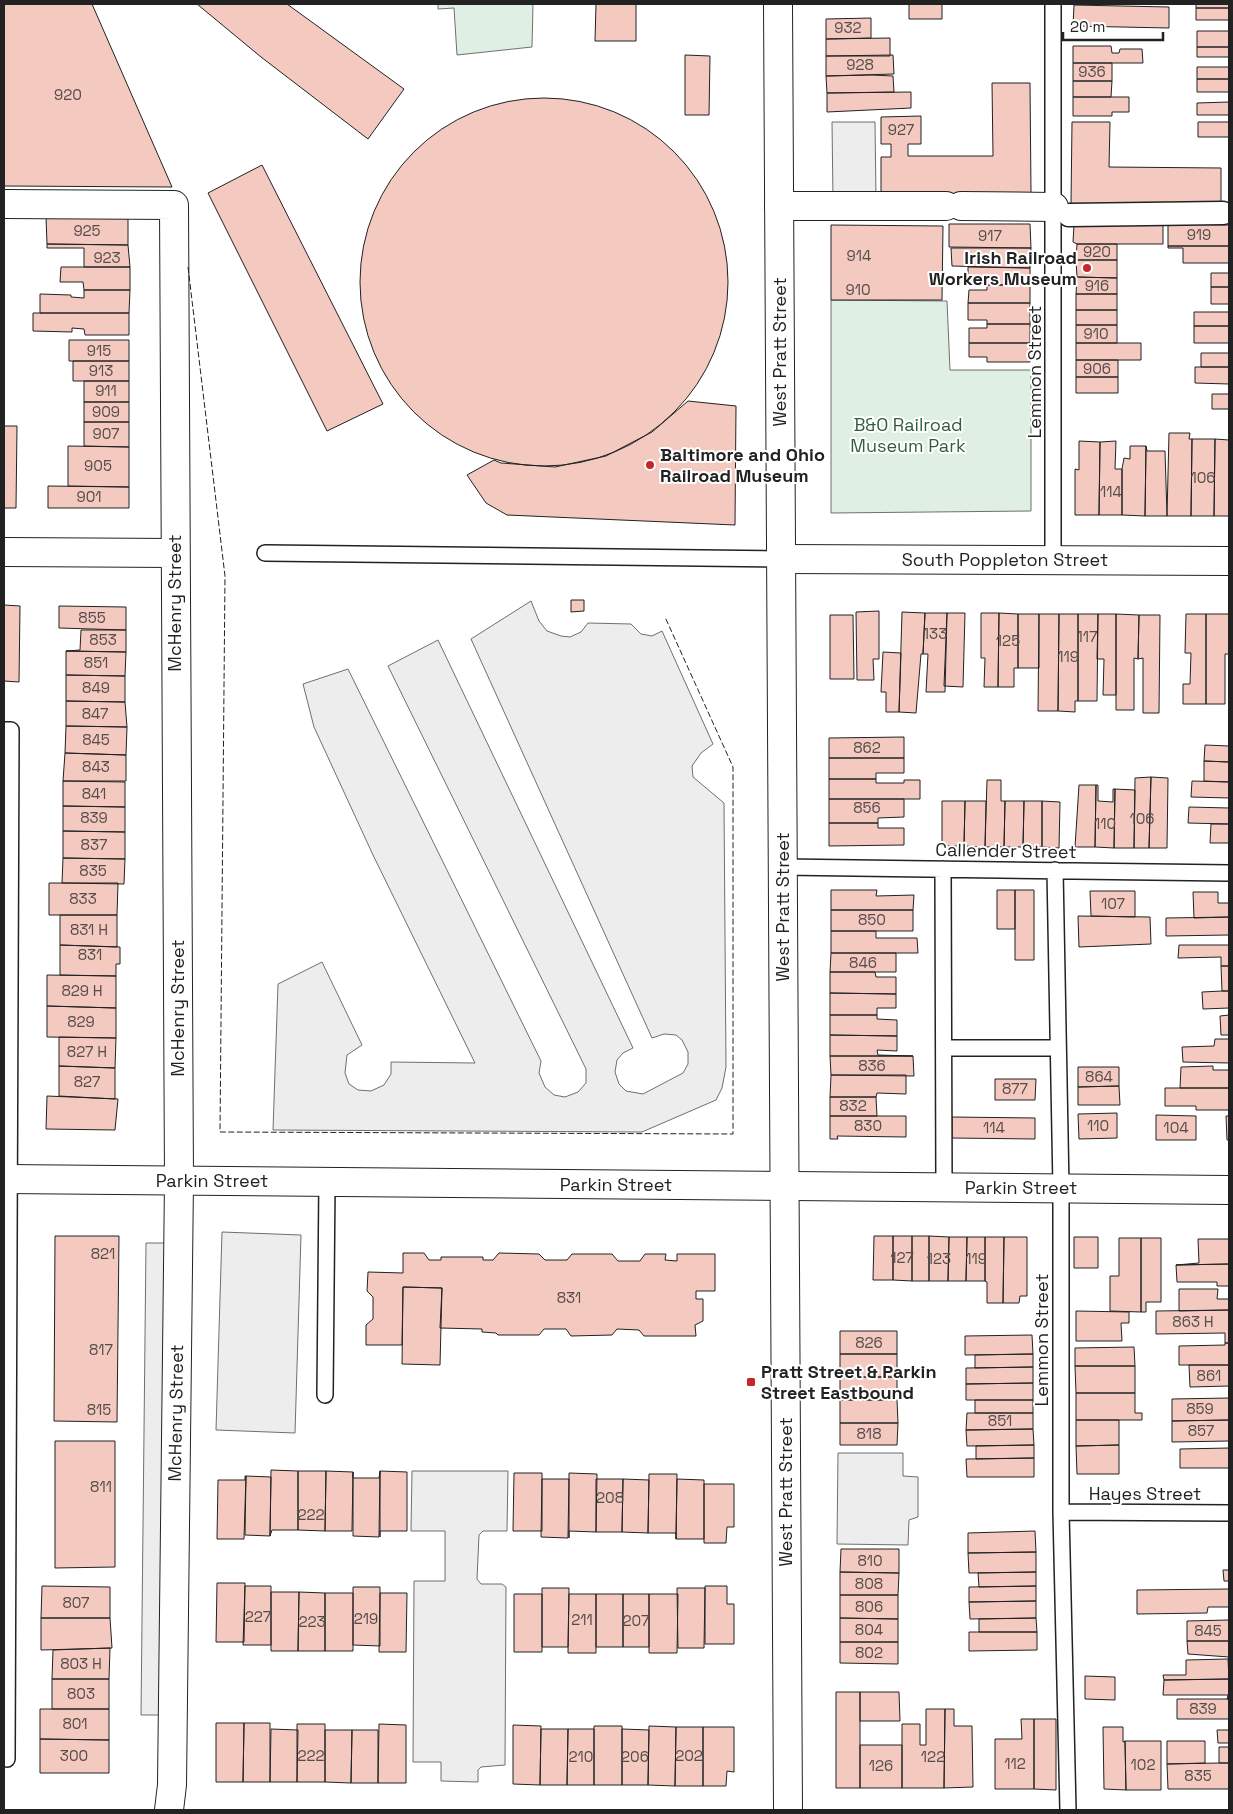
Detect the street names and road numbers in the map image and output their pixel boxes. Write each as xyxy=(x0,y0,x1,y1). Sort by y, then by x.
street label: West Pratt Street xyxy=(768,277,791,427)
street label: Lemmon Street xyxy=(1023,305,1046,439)
street label: McHenry Street xyxy=(163,534,186,672)
street label: South Poppleton Street xyxy=(902,548,1108,571)
street label: West Pratt Street xyxy=(771,832,794,982)
street label: Callender Street xyxy=(935,838,1077,863)
street label: McHenry Street xyxy=(166,939,189,1077)
street label: Parkin Street xyxy=(156,1169,268,1192)
street label: Parkin Street xyxy=(560,1173,672,1196)
street label: Parkin Street xyxy=(965,1176,1077,1199)
street label: Lemmon Street xyxy=(1030,1273,1053,1407)
street label: McHenry Street xyxy=(163,1344,188,1482)
street label: West Pratt Street xyxy=(774,1417,797,1567)
street label: Hayes Street xyxy=(1089,1482,1201,1505)

